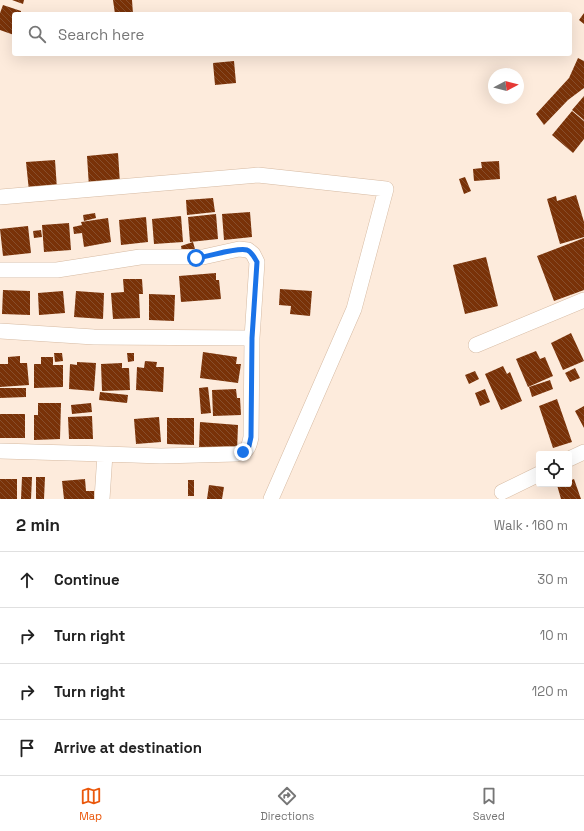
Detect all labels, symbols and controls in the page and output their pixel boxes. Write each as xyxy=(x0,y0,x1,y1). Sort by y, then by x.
search box xyxy=(12,12,572,56)
icon: search xyxy=(26,23,48,45)
text: Search here xyxy=(58,25,144,44)
north arrow xyxy=(488,68,524,104)
route start xyxy=(187,249,205,267)
route end xyxy=(234,443,252,461)
map controls xyxy=(536,451,572,487)
button: locate xyxy=(536,451,572,487)
text: 2 min xyxy=(16,514,60,536)
text: Walk · 160 m xyxy=(494,517,568,534)
icon: ahead xyxy=(16,569,38,591)
text: Continue xyxy=(54,570,120,589)
text: 30 m xyxy=(537,571,568,588)
icon: right xyxy=(16,625,38,647)
text: Turn right xyxy=(54,626,125,645)
text: 10 m xyxy=(540,627,568,644)
icon: right xyxy=(16,681,38,703)
text: Turn right xyxy=(54,682,125,701)
text: 120 m xyxy=(532,683,568,700)
icon: arrive xyxy=(16,737,38,759)
text: Arrive at destination xyxy=(54,738,202,757)
tab: Map xyxy=(79,785,102,823)
tab: Directions xyxy=(260,785,314,823)
tab: Saved xyxy=(473,785,505,823)

